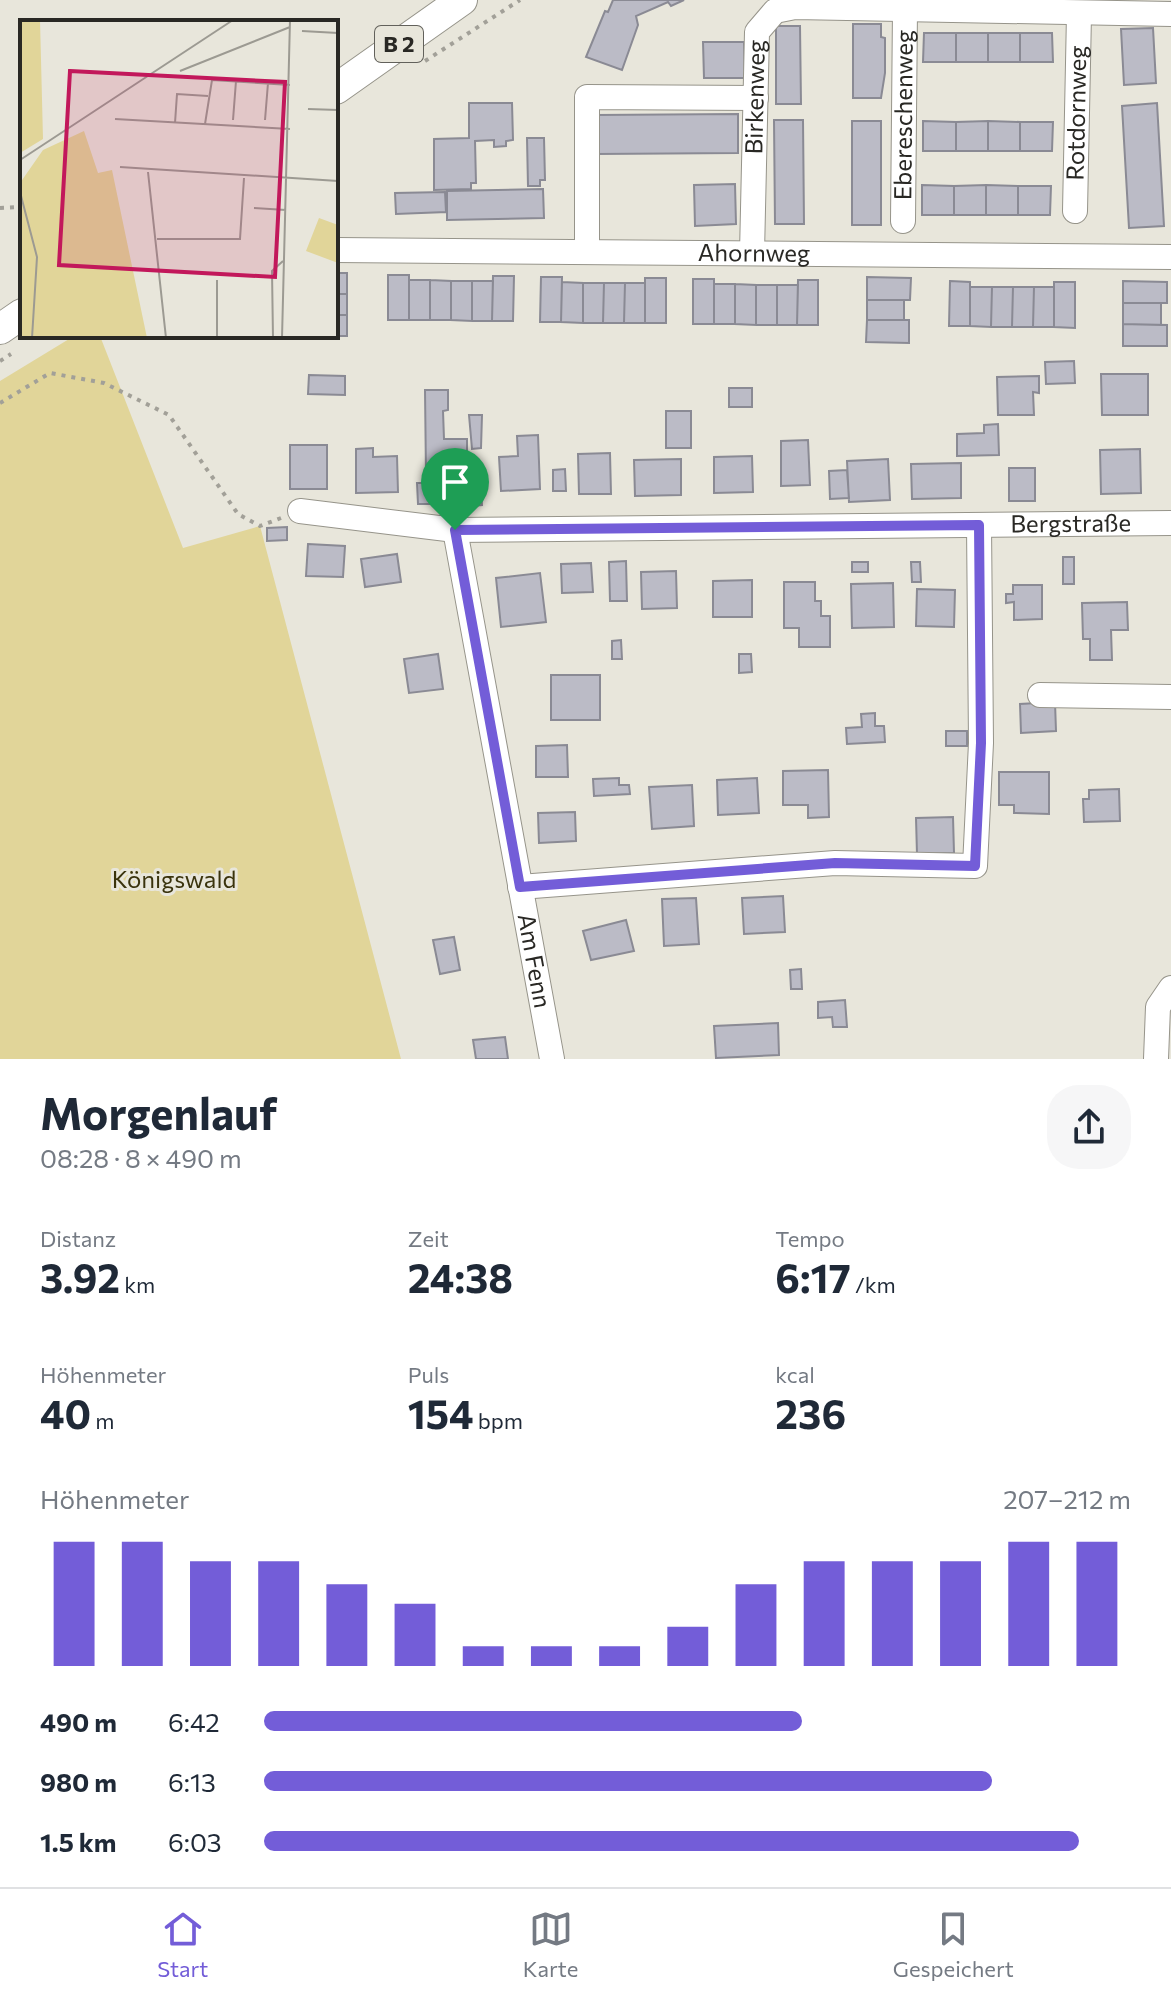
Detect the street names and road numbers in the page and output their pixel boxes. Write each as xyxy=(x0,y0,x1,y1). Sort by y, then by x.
road number: B 2 xyxy=(375,26,423,62)
street label: Ebereschenweg xyxy=(887,30,918,200)
street label: Birkenweg xyxy=(738,40,770,155)
street label: Rotdornweg xyxy=(1060,45,1091,181)
street label: Ahornweg xyxy=(698,237,810,267)
street label: Bergstraße xyxy=(1010,507,1131,538)
street label: Am Fenn xyxy=(513,911,558,1010)

